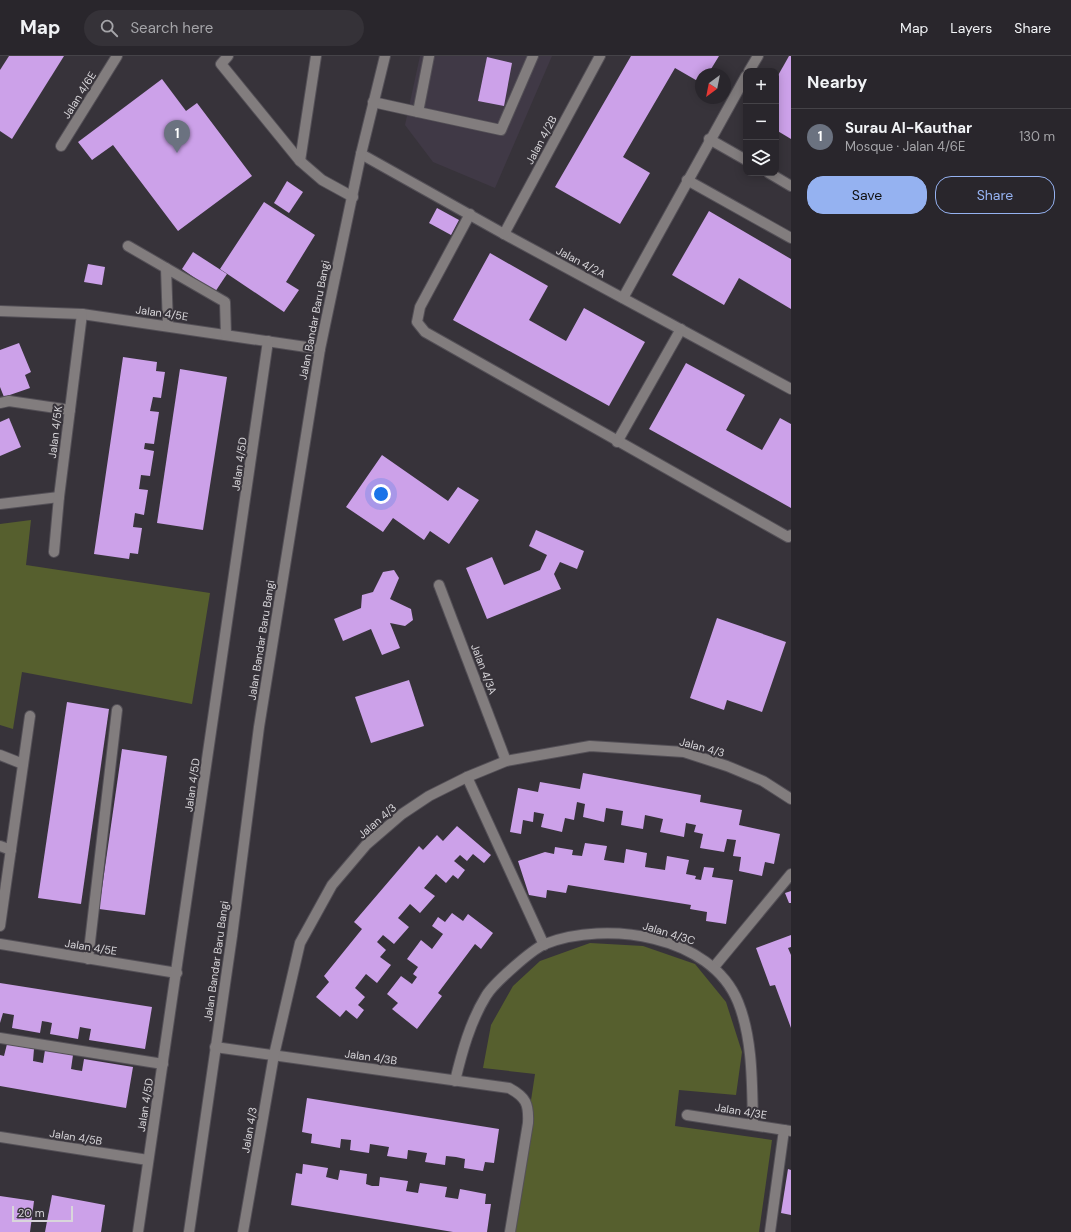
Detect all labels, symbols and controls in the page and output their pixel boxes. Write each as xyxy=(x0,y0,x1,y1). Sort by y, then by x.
search box xyxy=(84,10,364,46)
text: Map xyxy=(20,15,60,40)
icon: search xyxy=(98,17,120,39)
text: Search here xyxy=(130,18,213,38)
text: Map xyxy=(900,19,928,37)
text: Layers xyxy=(950,19,992,37)
text: Share xyxy=(1014,19,1051,37)
north arrow xyxy=(695,68,731,104)
map controls xyxy=(743,68,779,176)
button: + xyxy=(743,68,779,104)
street label: Jalan 4/6E xyxy=(59,69,99,121)
text: Nearby xyxy=(807,71,867,93)
button: − xyxy=(743,104,779,140)
street label: Jalan 4/2B xyxy=(522,113,560,167)
text: Surau Al-Kauthar xyxy=(845,118,972,138)
pin: 1 xyxy=(164,120,190,153)
text: 1 xyxy=(818,128,822,145)
text: 130 m xyxy=(1019,128,1055,145)
text: Mosque · Jalan 4/6E xyxy=(845,138,965,155)
button: layers xyxy=(743,140,779,176)
button: Save xyxy=(807,176,927,214)
button: Share xyxy=(935,176,1055,214)
street label: Jalan 4/2A xyxy=(554,243,608,281)
street label: Jalan Bandar Baru Bangi xyxy=(296,259,332,381)
street label: Jalan 4/5E xyxy=(135,302,189,324)
street label: Jalan 4/5K xyxy=(45,404,65,459)
street label: Jalan 4/5D xyxy=(228,436,250,492)
your location xyxy=(371,484,391,504)
street label: Jalan Bandar Baru Bangi xyxy=(245,579,277,701)
street label: Jalan 4/3A xyxy=(468,642,500,696)
street label: Jalan 4/3 xyxy=(678,734,726,760)
street label: Jalan 4/5D xyxy=(181,757,203,813)
street label: Jalan 4/3 xyxy=(355,801,399,841)
street label: Jalan Bandar Baru Bangi xyxy=(201,900,231,1022)
street label: Jalan 4/3C xyxy=(641,918,697,948)
street label: Jalan 4/5E xyxy=(64,936,118,958)
street label: Jalan 4/3B xyxy=(344,1046,399,1068)
street label: Jalan 4/5D xyxy=(134,1077,156,1133)
street label: Jalan 4/3E xyxy=(714,1100,768,1122)
street label: Jalan 4/3 xyxy=(238,1106,260,1154)
street label: Jalan 4/5B xyxy=(49,1126,104,1148)
scale bar xyxy=(12,1204,73,1223)
text: 20 m xyxy=(18,1206,44,1220)

